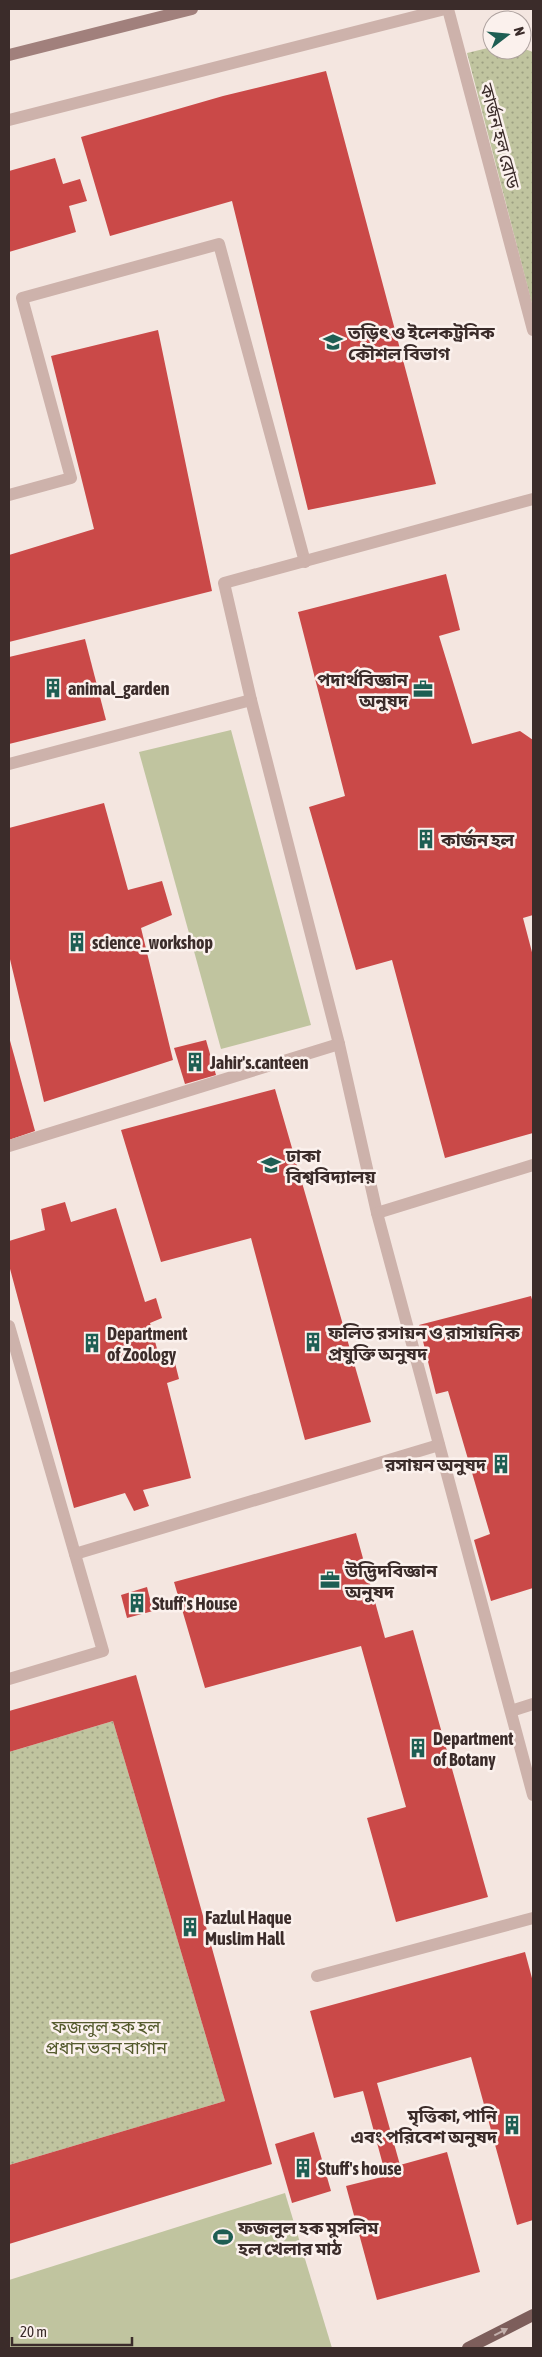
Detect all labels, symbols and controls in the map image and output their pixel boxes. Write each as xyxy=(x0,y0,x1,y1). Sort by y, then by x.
north arrow xyxy=(482,10,532,60)
text: N xyxy=(511,25,528,38)
street label: কার্জন হল রোড xyxy=(476,80,524,191)
place label: তড়িৎ ও ইলেকট্রনিক কৌশল বিভাগ xyxy=(347,322,495,364)
school or university icon: তড়িৎ ও ইলেকট্রনিক কৌশল বিভাগ xyxy=(322,331,344,353)
place label: পদার্থবিজ্ঞান অনুষদ xyxy=(317,669,409,712)
building icon: animal_garden xyxy=(42,677,64,699)
place label: animal_garden xyxy=(68,678,170,699)
office icon: পদার্থবিজ্ঞান অনুষদ xyxy=(412,678,434,700)
building icon: কার্জন হল xyxy=(415,828,437,850)
place label: কার্জন হল xyxy=(440,829,515,850)
building icon: science_workshop xyxy=(66,931,88,953)
place label: science_workshop xyxy=(92,932,213,953)
building icon: Jahir's.canteen xyxy=(184,1051,206,1073)
place label: Jahir's.canteen xyxy=(209,1052,309,1073)
place label: ঢাকা বিশ্ববিদ্যালয় xyxy=(285,1145,376,1187)
school or university icon: ঢাকা বিশ্ববিদ্যালয় xyxy=(260,1154,282,1176)
place label: ফলিত রসায়ন ও রাসায়নিক প্রযুক্তি অনুষদ xyxy=(327,1322,520,1365)
place label: Department of Zoology xyxy=(107,1323,188,1365)
building icon: ফলিত রসায়ন ও রাসায়নিক প্রযুক্তি অনুষদ xyxy=(302,1331,324,1353)
building icon: Department of Zoology xyxy=(81,1332,103,1354)
building icon: রসায়ন অনুষদ xyxy=(490,1453,512,1475)
place label: রসায়ন অনুষদ xyxy=(384,1454,487,1476)
place label: উদ্ভিদবিজ্ঞান অনুষদ xyxy=(344,1560,438,1603)
office icon: উদ্ভিদবিজ্ঞান অনুষদ xyxy=(319,1569,341,1591)
building icon: Stuff's House xyxy=(126,1592,148,1614)
place label: Stuff's House xyxy=(152,1593,237,1614)
place label: Department of Botany xyxy=(433,1728,514,1770)
building icon: Department of Botany xyxy=(407,1737,429,1759)
place label: Fazlul Haque Muslim Hall xyxy=(205,1907,292,1949)
building icon: Fazlul Haque Muslim Hall xyxy=(179,1916,201,1938)
park label: ফজলুল হক হল প্রধান ভবন বাগান xyxy=(45,2016,168,2058)
place label: মৃত্তিকা, পানি এবং পরিবেশ অনুষদ xyxy=(351,2105,498,2148)
building icon: মৃত্তিকা, পানি এবং পরিবেশ অনুষদ xyxy=(501,2114,523,2136)
building icon: Stuff's house xyxy=(292,2157,314,2179)
place label: Stuff's house xyxy=(318,2158,402,2179)
place label: ফজলুল হক মুসলিম হল খেলার মাঠ xyxy=(237,2217,379,2259)
sports icon: ফজলুল হক মুসলিম হল খেলার মাঠ xyxy=(212,2226,234,2248)
scale bar xyxy=(12,2314,132,2346)
text: 20 m xyxy=(20,2323,47,2340)
one-way arrow xyxy=(493,2328,508,2336)

